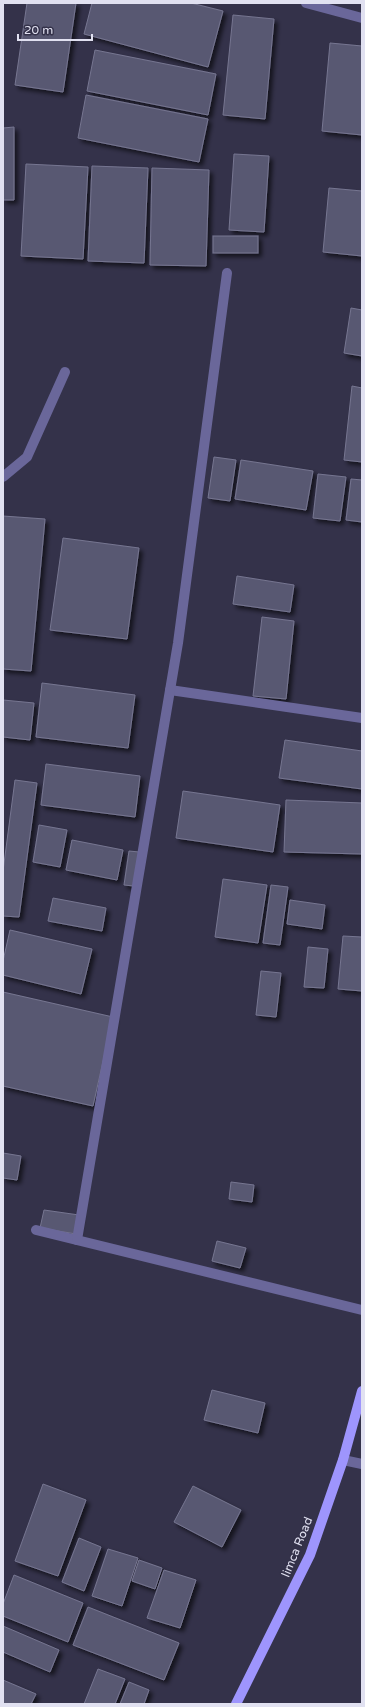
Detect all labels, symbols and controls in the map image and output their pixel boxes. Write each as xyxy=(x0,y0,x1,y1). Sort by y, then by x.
scale bar xyxy=(18,16,92,42)
text: 20 m xyxy=(24,23,53,37)
street label: limca Road xyxy=(279,1515,315,1579)

